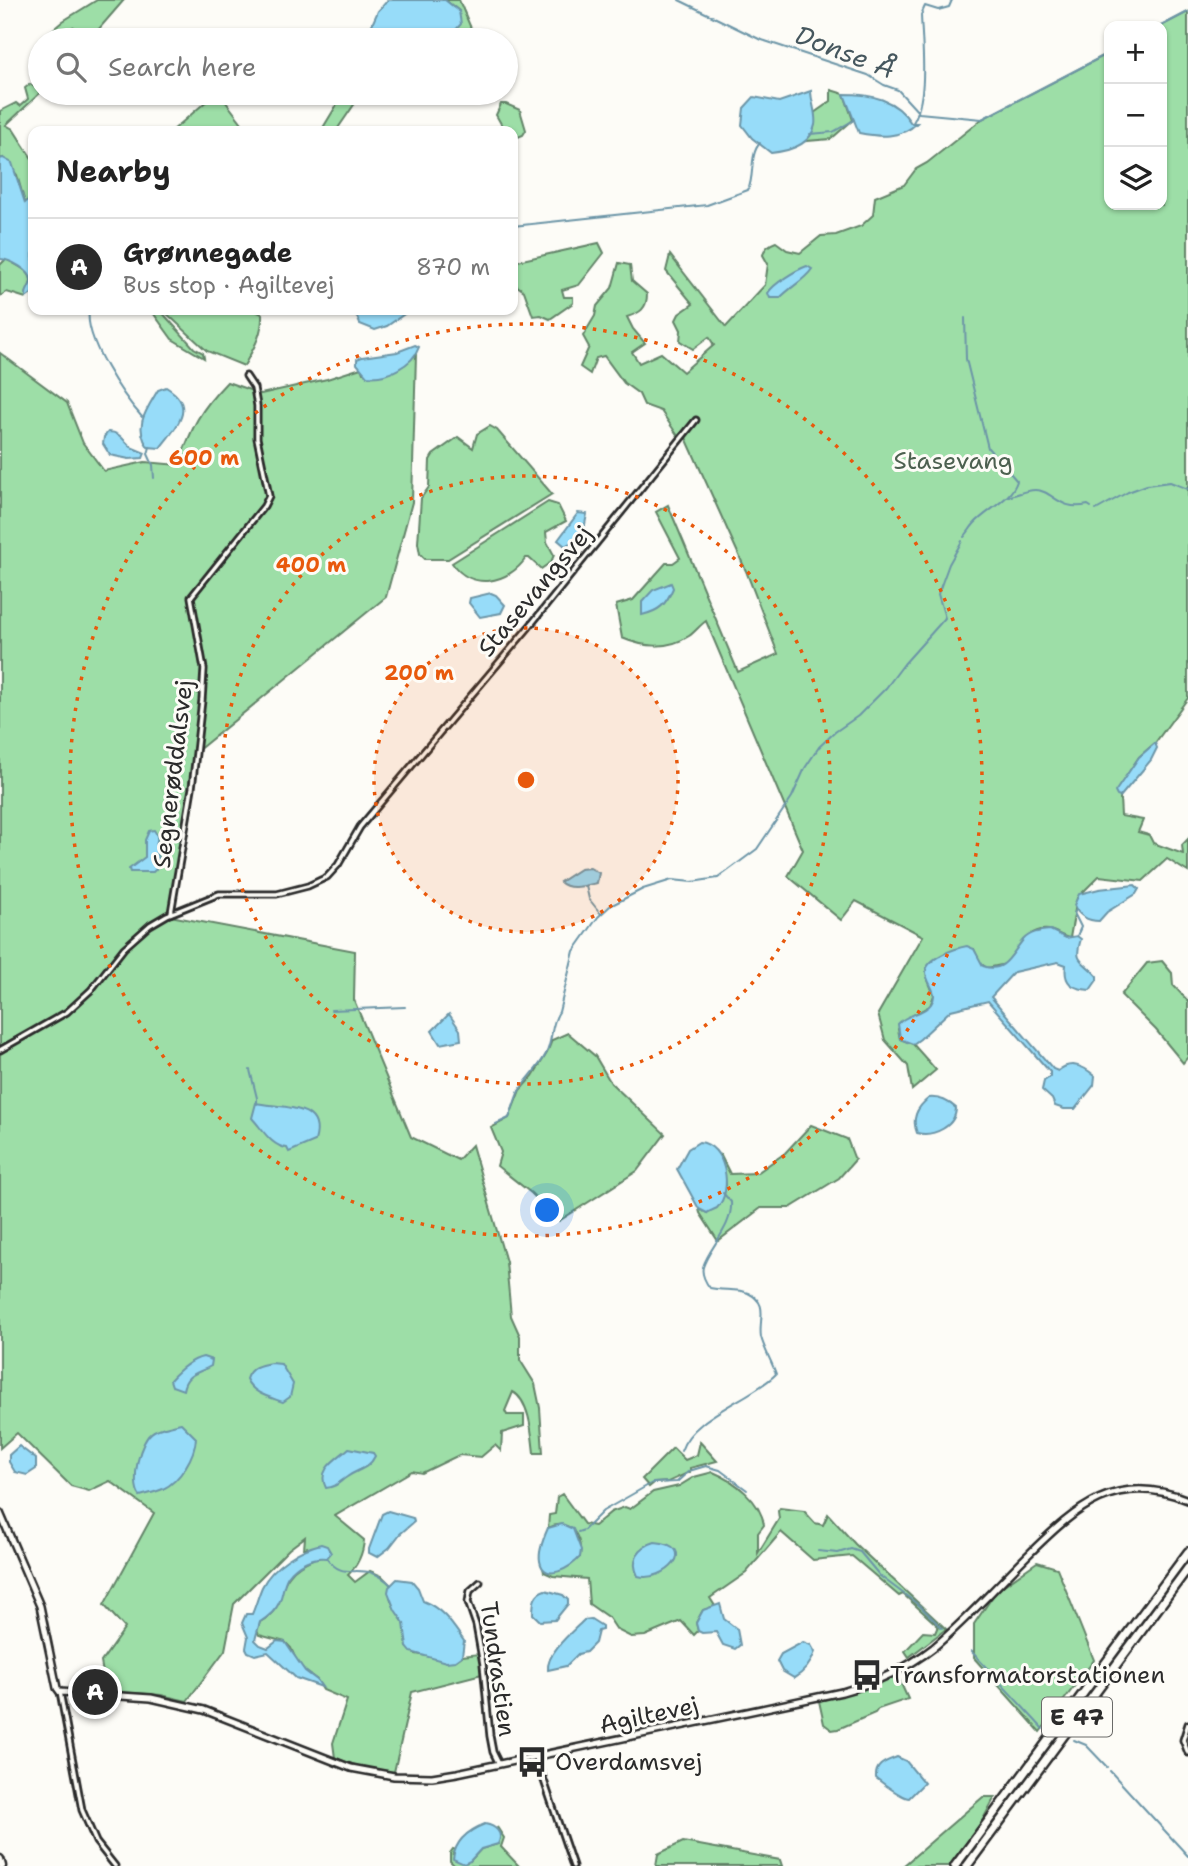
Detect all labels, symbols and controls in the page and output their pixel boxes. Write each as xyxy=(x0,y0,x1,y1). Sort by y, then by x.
water label: Donse Å xyxy=(790,17,900,87)
map controls xyxy=(1104,21,1167,210)
button: + xyxy=(1104,21,1167,84)
search box xyxy=(28,28,518,105)
icon: search xyxy=(52,48,90,86)
text: Search here xyxy=(108,49,257,84)
button: − xyxy=(1104,84,1167,147)
button: layers xyxy=(1104,147,1167,210)
text: Nearby xyxy=(56,151,171,192)
text: Grønnegade xyxy=(123,235,292,270)
text: A xyxy=(70,252,88,282)
text: 870 m xyxy=(416,252,490,282)
text: Bus stop · Agiltevej xyxy=(123,270,334,300)
text: 600 m xyxy=(169,444,239,472)
park label: Stasevang xyxy=(893,445,1013,477)
street label: Stasevangsvej xyxy=(471,519,599,663)
text: 400 m xyxy=(276,551,346,579)
text: 200 m xyxy=(384,659,454,687)
street label: Segnerøddalsvej xyxy=(146,678,200,870)
centre of rings xyxy=(514,768,538,792)
your location xyxy=(530,1193,564,1227)
street label: Tundrastien xyxy=(473,1599,523,1739)
bus stop icon: Transformatorstationen xyxy=(850,1658,884,1692)
place label: Transformatorstationen xyxy=(890,1659,1165,1691)
pin: A xyxy=(72,1666,118,1718)
street label: Agiltevej xyxy=(596,1689,702,1741)
road number: E 47 xyxy=(1042,1698,1112,1736)
bus stop icon: Overdamsvej xyxy=(515,1745,549,1779)
place label: Overdamsvej xyxy=(555,1746,702,1778)

